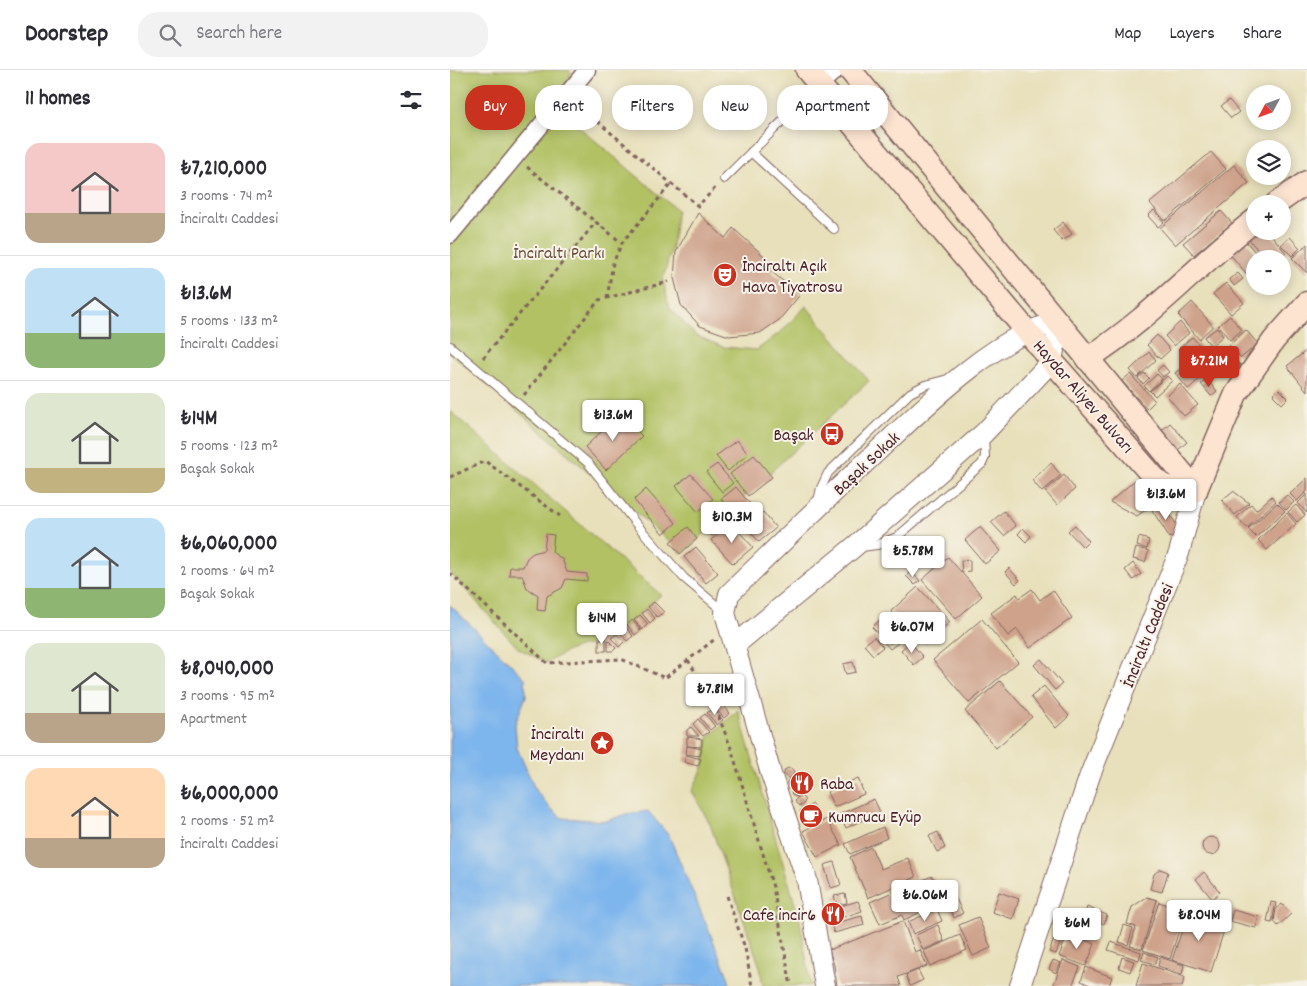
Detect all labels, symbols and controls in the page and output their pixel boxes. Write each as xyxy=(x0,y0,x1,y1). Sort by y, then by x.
search box xyxy=(138,12,488,57)
text: Doorstep xyxy=(25,18,108,52)
icon: search xyxy=(156,21,184,49)
text: Search here xyxy=(196,21,282,48)
text: Map xyxy=(1114,22,1141,47)
text: Layers xyxy=(1169,22,1215,47)
text: Share xyxy=(1243,22,1282,47)
text: 11 homes xyxy=(25,85,90,115)
chip: Buy xyxy=(465,85,525,130)
chip: Rent xyxy=(535,85,602,130)
chip: Filters xyxy=(612,85,693,130)
chip: New xyxy=(703,85,767,130)
chip: Apartment xyxy=(777,85,888,130)
north arrow xyxy=(1246,85,1291,130)
map controls xyxy=(1246,85,1291,295)
icon: filters xyxy=(397,86,425,114)
button: layers xyxy=(1246,140,1291,185)
text: ₺7,210,000 xyxy=(180,155,267,185)
icon: home xyxy=(65,163,125,223)
text: 3 rooms · 74 m² xyxy=(180,185,273,208)
button: + xyxy=(1246,195,1291,240)
text: İnciraltı Caddesi xyxy=(180,208,278,231)
park label: İnciraltı Parkı xyxy=(513,242,605,267)
button: − xyxy=(1246,250,1291,295)
place label: İnciraltı Açık Hava Tiyatrosu xyxy=(742,255,843,301)
theatre icon: İnciraltı Açık Hava Tiyatrosu xyxy=(712,262,738,288)
text: ₺13.6M xyxy=(180,280,232,310)
icon: home xyxy=(65,288,125,348)
text: 5 rooms · 133 m² xyxy=(180,310,278,333)
text: İnciraltı Caddesi xyxy=(180,333,278,356)
street label: Haydar Aliyev Bulvarı xyxy=(1026,335,1139,460)
pin: ₺7.21M xyxy=(1168,346,1250,388)
text: ₺7.21M xyxy=(1190,350,1228,373)
pin: ₺13.6M xyxy=(572,400,654,442)
text: ₺13.6M xyxy=(593,404,633,427)
text: ₺14M xyxy=(180,405,217,435)
icon: home xyxy=(65,413,125,473)
bus stop icon: Başak xyxy=(819,421,845,447)
place label: Başak xyxy=(773,424,814,449)
street label: Başak Sokak xyxy=(829,427,907,503)
text: 5 rooms · 123 m² xyxy=(180,435,278,458)
text: Başak Sokak xyxy=(180,458,255,481)
pin: ₺13.6M xyxy=(1125,478,1207,521)
text: ₺13.6M xyxy=(1146,483,1186,506)
pin: ₺10.3M xyxy=(691,502,773,544)
text: ₺10.3M xyxy=(712,506,752,529)
text: ₺6,060,000 xyxy=(180,530,277,560)
pin: ₺5.78M xyxy=(872,536,954,578)
icon: home xyxy=(65,538,125,598)
text: ₺5.78M xyxy=(893,540,933,563)
text: 2 rooms · 64 m² xyxy=(180,560,275,583)
street label: İnciraltı Caddesi xyxy=(1117,580,1182,692)
text: Başak Sokak xyxy=(180,583,255,606)
pin: ₺14M xyxy=(572,602,632,645)
text: ₺14M xyxy=(588,607,616,630)
pin: ₺6.07M xyxy=(871,612,953,654)
text: ₺6.07M xyxy=(890,616,934,639)
text: ₺8,040,000 xyxy=(180,655,274,685)
icon: home xyxy=(65,663,125,723)
pin: ₺7.81M xyxy=(674,674,756,716)
text: ₺7.81M xyxy=(697,678,734,701)
text: 3 rooms · 95 m² xyxy=(180,685,275,708)
text: Apartment xyxy=(180,708,247,731)
place label: İnciraltı Meydanı xyxy=(530,723,584,769)
place icon: İnciraltı Meydanı xyxy=(589,730,615,756)
restaurant icon: Raba xyxy=(789,770,815,796)
place label: Raba xyxy=(820,773,854,798)
text: ₺6,000,000 xyxy=(180,780,279,810)
icon: home xyxy=(65,788,125,848)
cafe icon: Kumrucu Eyüp xyxy=(798,803,824,829)
place label: Kumrucu Eyüp xyxy=(828,806,922,831)
text: 2 rooms · 52 m² xyxy=(180,810,274,833)
text: İnciraltı Caddesi xyxy=(180,833,278,856)
pin: ₺6.06M xyxy=(884,880,966,922)
text: ₺6.06M xyxy=(902,884,948,907)
pin: ₺8.04M xyxy=(1158,900,1240,942)
restaurant icon: Cafe incir6 xyxy=(820,901,846,927)
place label: Cafe incir6 xyxy=(743,904,816,929)
text: ₺8.04M xyxy=(1178,904,1220,927)
pin: ₺6M xyxy=(1053,908,1101,950)
text: ₺6M xyxy=(1064,912,1090,935)

